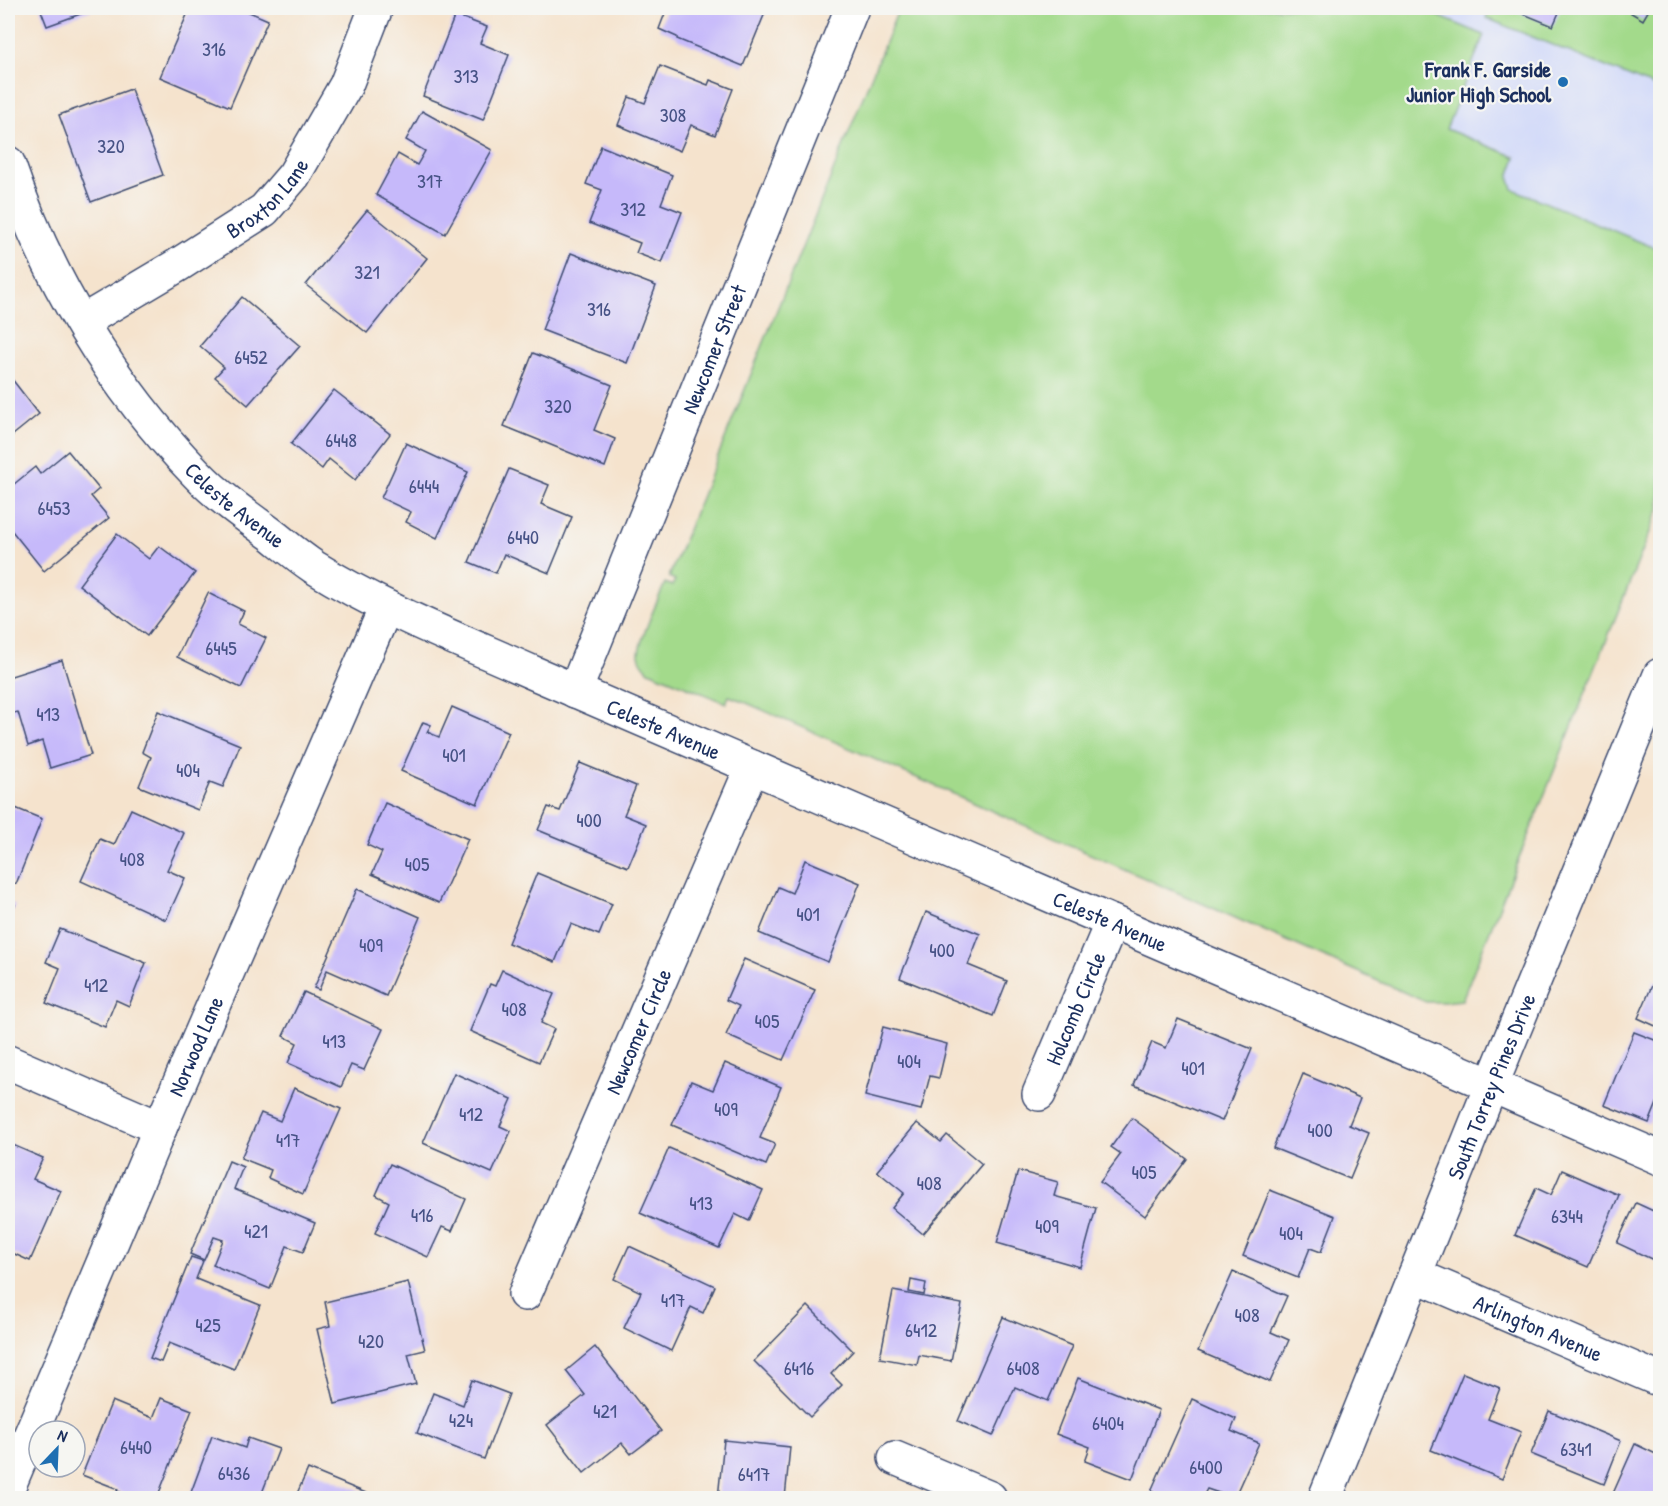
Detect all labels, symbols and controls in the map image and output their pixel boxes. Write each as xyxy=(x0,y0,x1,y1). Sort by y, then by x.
house number: 316 xyxy=(202,35,226,62)
place label: Frank F. Garside Junior High School xyxy=(1406,54,1552,110)
house number: 313 xyxy=(453,62,479,89)
marker: Frank F. Garside Junior High School xyxy=(1556,75,1570,89)
house number: 308 xyxy=(660,101,686,128)
house number: 320 xyxy=(97,132,125,159)
street label: Broxton Lane xyxy=(220,153,316,245)
house number: 317 xyxy=(417,167,443,194)
house number: 312 xyxy=(620,195,646,222)
house number: 321 xyxy=(354,258,380,285)
street label: Newcomer Street xyxy=(674,280,753,418)
house number: 316 xyxy=(587,295,611,322)
house number: 6452 xyxy=(234,343,268,370)
house number: 320 xyxy=(544,392,572,419)
house number: 6448 xyxy=(325,426,357,453)
street label: Celeste Avenue xyxy=(178,455,292,555)
house number: 6444 xyxy=(409,472,439,499)
house number: 6453 xyxy=(38,494,70,521)
house number: 6440 xyxy=(507,523,539,550)
house number: 6445 xyxy=(205,634,237,661)
street label: Celeste Avenue xyxy=(602,691,725,767)
house number: 413 xyxy=(36,700,60,727)
house number: 401 xyxy=(442,741,466,768)
house number: 404 xyxy=(176,756,200,783)
house number: 400 xyxy=(576,806,602,833)
house number: 408 xyxy=(119,845,145,872)
house number: 405 xyxy=(405,850,430,877)
street label: Celeste Avenue xyxy=(1048,883,1172,959)
house number: 401 xyxy=(796,900,820,927)
house number: 409 xyxy=(359,931,383,958)
house number: 400 xyxy=(929,936,955,963)
street label: Holcomb Circle xyxy=(1038,947,1113,1070)
street label: Newcomer Circle xyxy=(598,964,679,1099)
house number: 412 xyxy=(84,971,109,998)
street label: South Torrey Pines Drive xyxy=(1440,989,1543,1184)
street label: Norwood Lane xyxy=(161,991,230,1101)
house number: 408 xyxy=(501,995,527,1022)
house number: 405 xyxy=(755,1007,780,1034)
house number: 413 xyxy=(322,1027,346,1054)
house number: 404 xyxy=(897,1047,921,1074)
house number: 401 xyxy=(1181,1054,1205,1081)
house number: 409 xyxy=(714,1095,738,1122)
house number: 412 xyxy=(459,1100,484,1127)
house number: 400 xyxy=(1307,1116,1333,1143)
house number: 417 xyxy=(276,1126,300,1153)
house number: 405 xyxy=(1132,1158,1157,1185)
house number: 408 xyxy=(916,1169,942,1196)
house number: 413 xyxy=(689,1189,713,1216)
house number: 416 xyxy=(411,1201,433,1228)
house number: 6344 xyxy=(1551,1202,1583,1229)
house number: 409 xyxy=(1035,1212,1059,1239)
house number: 421 xyxy=(244,1217,268,1244)
house number: 404 xyxy=(1279,1219,1303,1246)
house number: 417 xyxy=(661,1286,685,1313)
street label: Arlington Avenue xyxy=(1469,1287,1607,1369)
house number: 408 xyxy=(1234,1301,1260,1328)
house number: 425 xyxy=(195,1311,221,1338)
house number: 6412 xyxy=(905,1316,938,1343)
house number: 420 xyxy=(358,1327,384,1354)
house number: 6416 xyxy=(784,1354,814,1381)
house number: 6408 xyxy=(1006,1354,1040,1381)
house number: 421 xyxy=(593,1397,617,1424)
house number: 424 xyxy=(449,1406,473,1433)
house number: 6404 xyxy=(1092,1409,1124,1436)
north arrow xyxy=(27,1419,87,1479)
text: N xyxy=(55,1423,72,1447)
house number: 6440 xyxy=(120,1433,152,1460)
house number: 6341 xyxy=(1560,1435,1592,1462)
house number: 6400 xyxy=(1189,1453,1223,1480)
house number: 6436 xyxy=(218,1459,250,1486)
house number: 6417 xyxy=(738,1460,770,1487)

